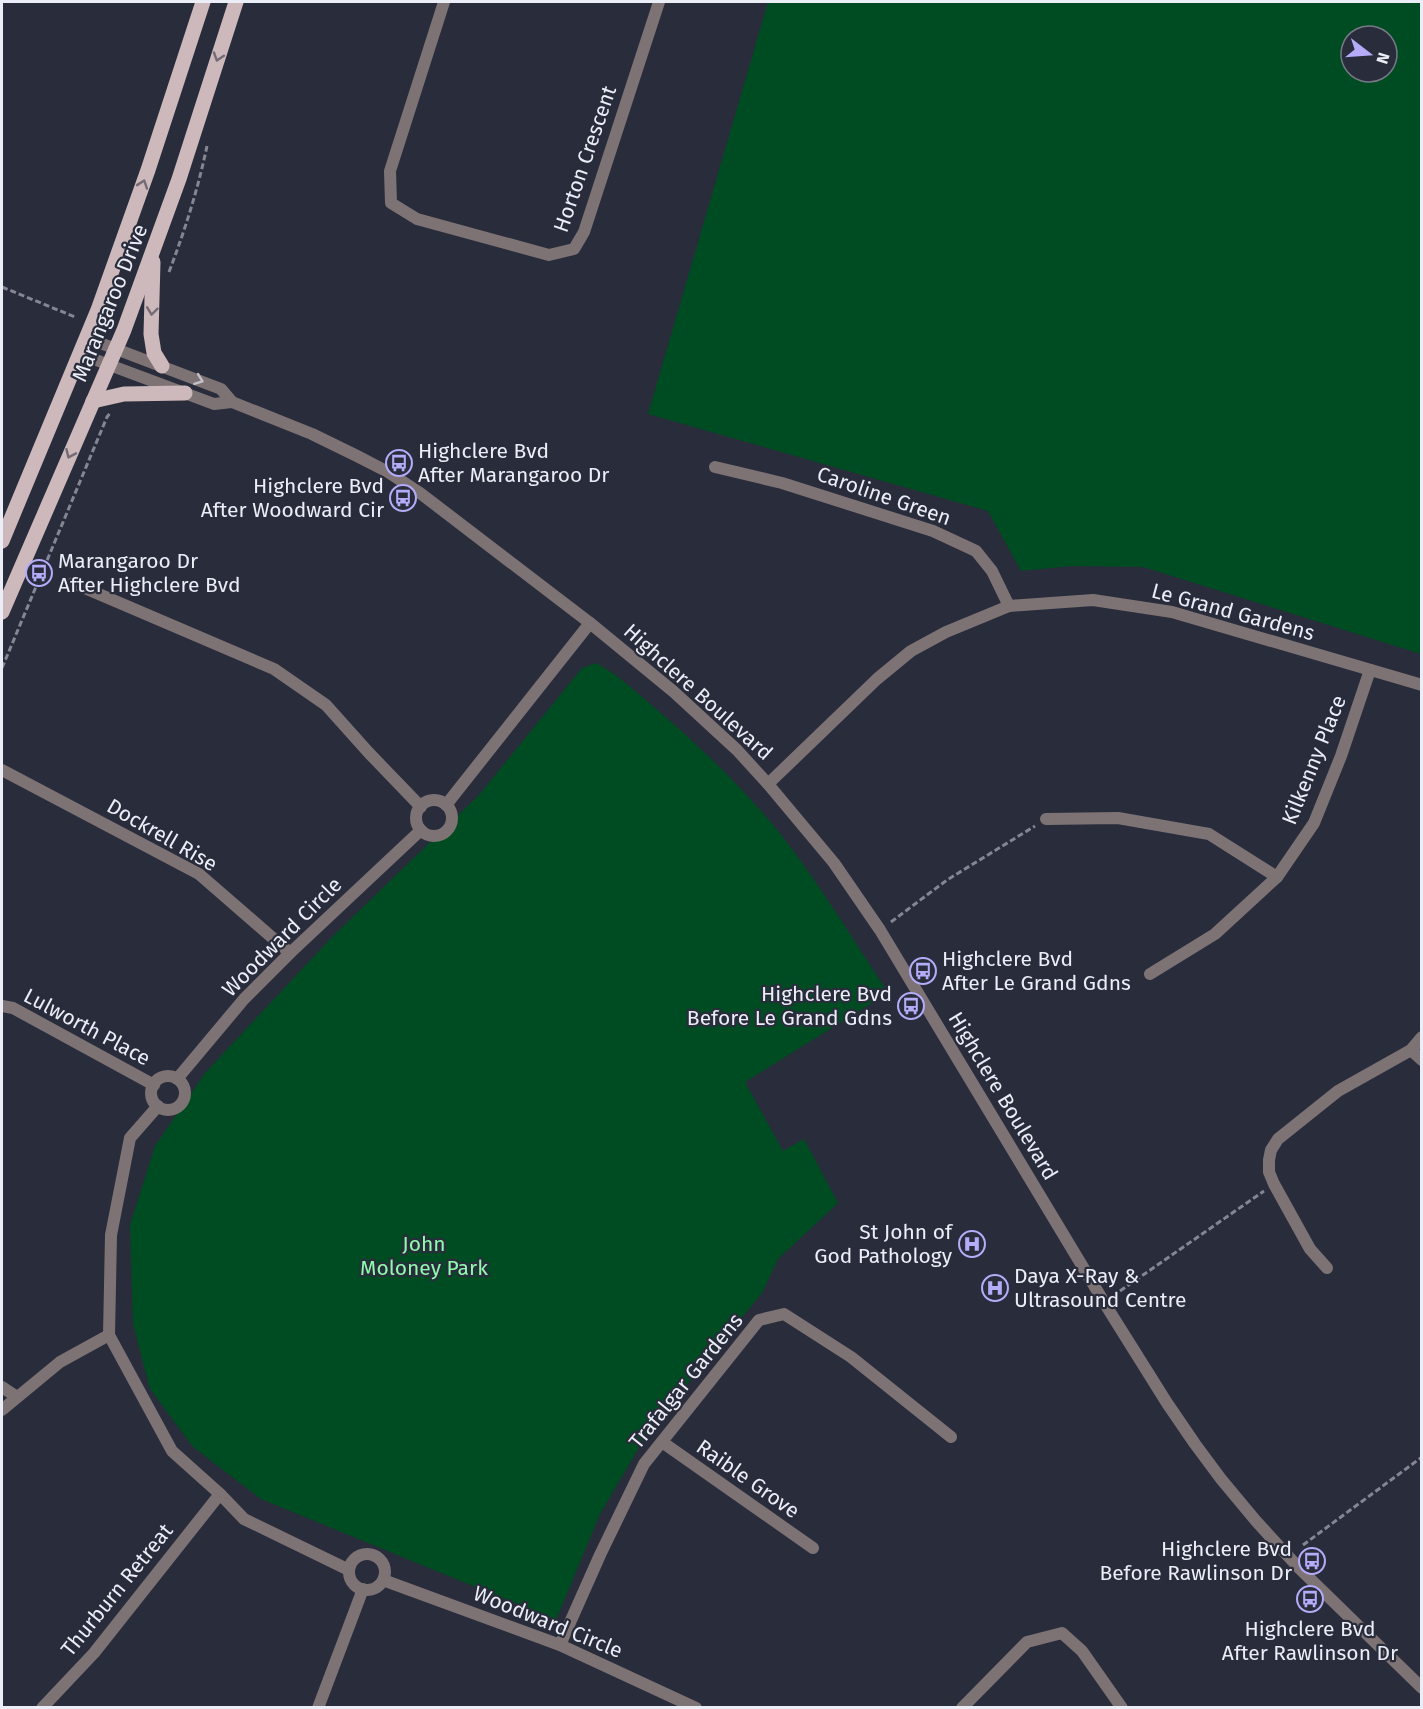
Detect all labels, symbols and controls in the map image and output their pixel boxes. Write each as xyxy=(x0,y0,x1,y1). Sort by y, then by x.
north arrow xyxy=(1339,24,1399,84)
text: N xyxy=(1372,50,1394,66)
one-way arrow xyxy=(213,51,225,62)
street label: Horton Crescent xyxy=(548,82,622,236)
one-way arrow xyxy=(136,179,149,190)
street label: Marangaroo Drive xyxy=(67,220,153,386)
one-way arrow xyxy=(146,306,159,315)
one-way arrow xyxy=(193,373,204,386)
place label: Highclere Bvd After Marangaroo Dr xyxy=(418,438,609,488)
one-way arrow xyxy=(65,448,77,459)
bus stop icon: Highclere Bvd After Marangaroo Dr xyxy=(384,448,414,478)
street label: Caroline Green xyxy=(814,461,954,531)
place label: Highclere Bvd After Woodward Cir xyxy=(201,473,384,523)
bus stop icon: Highclere Bvd After Woodward Cir xyxy=(388,483,418,513)
place label: Marangaroo Dr After Highclere Bvd xyxy=(58,548,240,598)
bus stop icon: Marangaroo Dr After Highclere Bvd xyxy=(24,558,54,588)
street label: Le Grand Gardens xyxy=(1149,578,1318,646)
street label: Highclere Boulevard xyxy=(618,618,778,766)
street label: Kilkenny Place xyxy=(1276,691,1352,829)
street label: Dockrell Rise xyxy=(102,793,222,877)
street label: Woodward Circle xyxy=(217,872,347,1002)
place label: Highclere Bvd After Le Grand Gdns xyxy=(942,946,1131,996)
bus stop icon: Highclere Bvd After Le Grand Gdns xyxy=(908,956,938,986)
place label: Highclere Bvd Before Le Grand Gdns xyxy=(687,981,892,1031)
street label: Lulworth Place xyxy=(19,983,155,1071)
bus stop icon: Highclere Bvd Before Le Grand Gdns xyxy=(896,991,926,1021)
street label: Highclere Boulevard xyxy=(943,1007,1063,1185)
place label: St John of God Pathology xyxy=(814,1219,954,1269)
hospital icon: St John of God Pathology xyxy=(957,1229,987,1259)
park label: John Moloney Park xyxy=(360,1231,488,1281)
place label: Daya X-Ray & Ultrasound Centre xyxy=(1014,1263,1187,1313)
hospital icon: Daya X-Ray & Ultrasound Centre xyxy=(980,1273,1010,1303)
street label: Trafalgar Gardens xyxy=(623,1308,749,1454)
street label: Raible Grove xyxy=(691,1434,805,1524)
street label: Thurburn Retreat xyxy=(56,1518,179,1662)
place label: Highclere Bvd Before Rawlinson Dr xyxy=(1099,1536,1292,1586)
bus stop icon: Highclere Bvd Before Rawlinson Dr xyxy=(1297,1546,1327,1576)
street label: Woodward Circle xyxy=(470,1580,626,1664)
bus stop icon: Highclere Bvd After Rawlinson Dr xyxy=(1295,1584,1325,1614)
place label: Highclere Bvd After Rawlinson Dr xyxy=(1222,1616,1398,1666)

